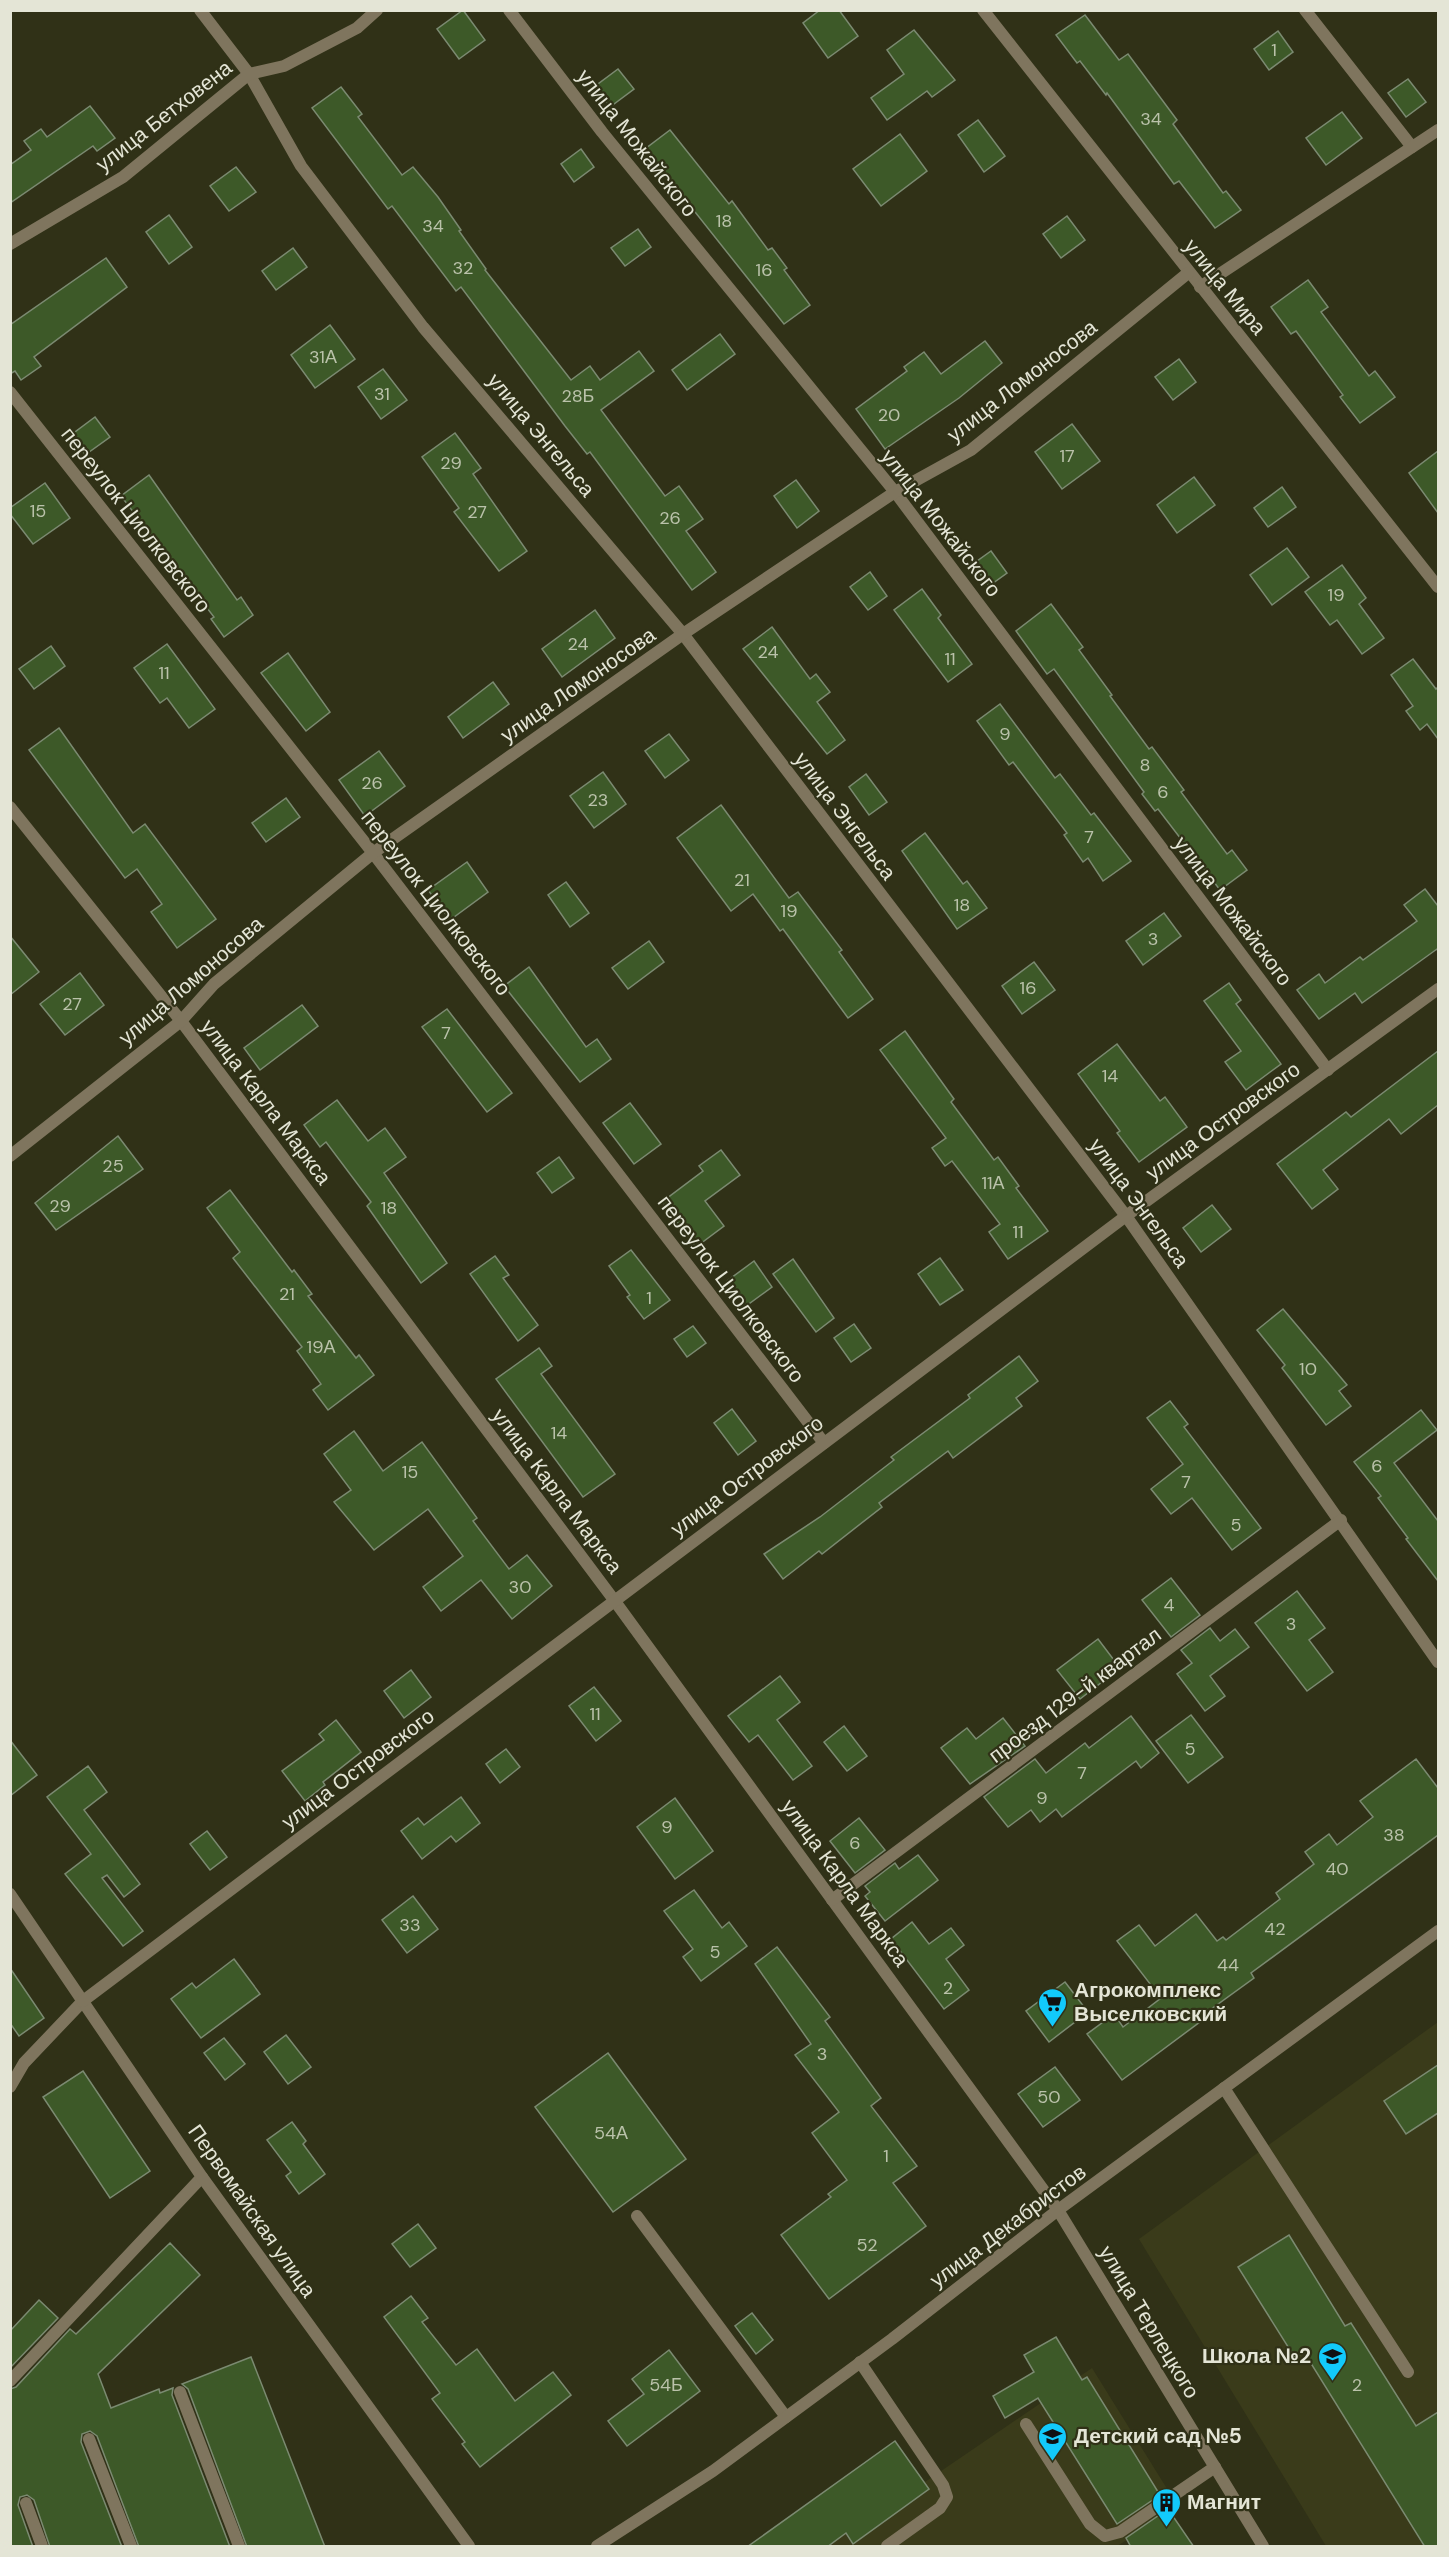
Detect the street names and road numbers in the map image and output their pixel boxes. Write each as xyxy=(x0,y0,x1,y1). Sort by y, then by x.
street label: улица Бетховена xyxy=(90,54,238,178)
street label: улица Можайского xyxy=(570,63,704,223)
street label: улица Мира xyxy=(1178,233,1273,341)
street label: улица Ломоносова xyxy=(941,313,1103,448)
street label: улица Энгельса xyxy=(481,367,601,503)
street label: переулок Циолковского xyxy=(55,421,217,619)
street label: улица Можайского xyxy=(874,443,1008,603)
street label: улица Ломоносова xyxy=(495,621,661,749)
street label: улица Энгельса xyxy=(788,746,903,886)
street label: переулок Циолковского xyxy=(355,804,517,1002)
street label: улица Можайского xyxy=(1168,831,1298,991)
street label: улица Ломоносова xyxy=(113,910,270,1052)
street label: улица Карла Маркса xyxy=(195,1014,338,1191)
street label: улица Островского xyxy=(1140,1055,1306,1187)
street label: улица Энгельса xyxy=(1083,1133,1196,1274)
street label: переулок Циолковского xyxy=(651,1189,811,1389)
street label: улица Карла Маркса xyxy=(486,1403,629,1580)
street label: улица Островского xyxy=(665,1409,829,1543)
street label: проезд 129-й квартал xyxy=(983,1621,1167,1769)
street label: улица Островского xyxy=(276,1702,440,1836)
street label: улица Карла Маркса xyxy=(775,1794,915,1973)
street label: Первомайская улица xyxy=(182,2119,323,2303)
street label: улица Декабристов xyxy=(924,2158,1092,2294)
street label: улица Терлецкого xyxy=(1092,2240,1206,2404)

